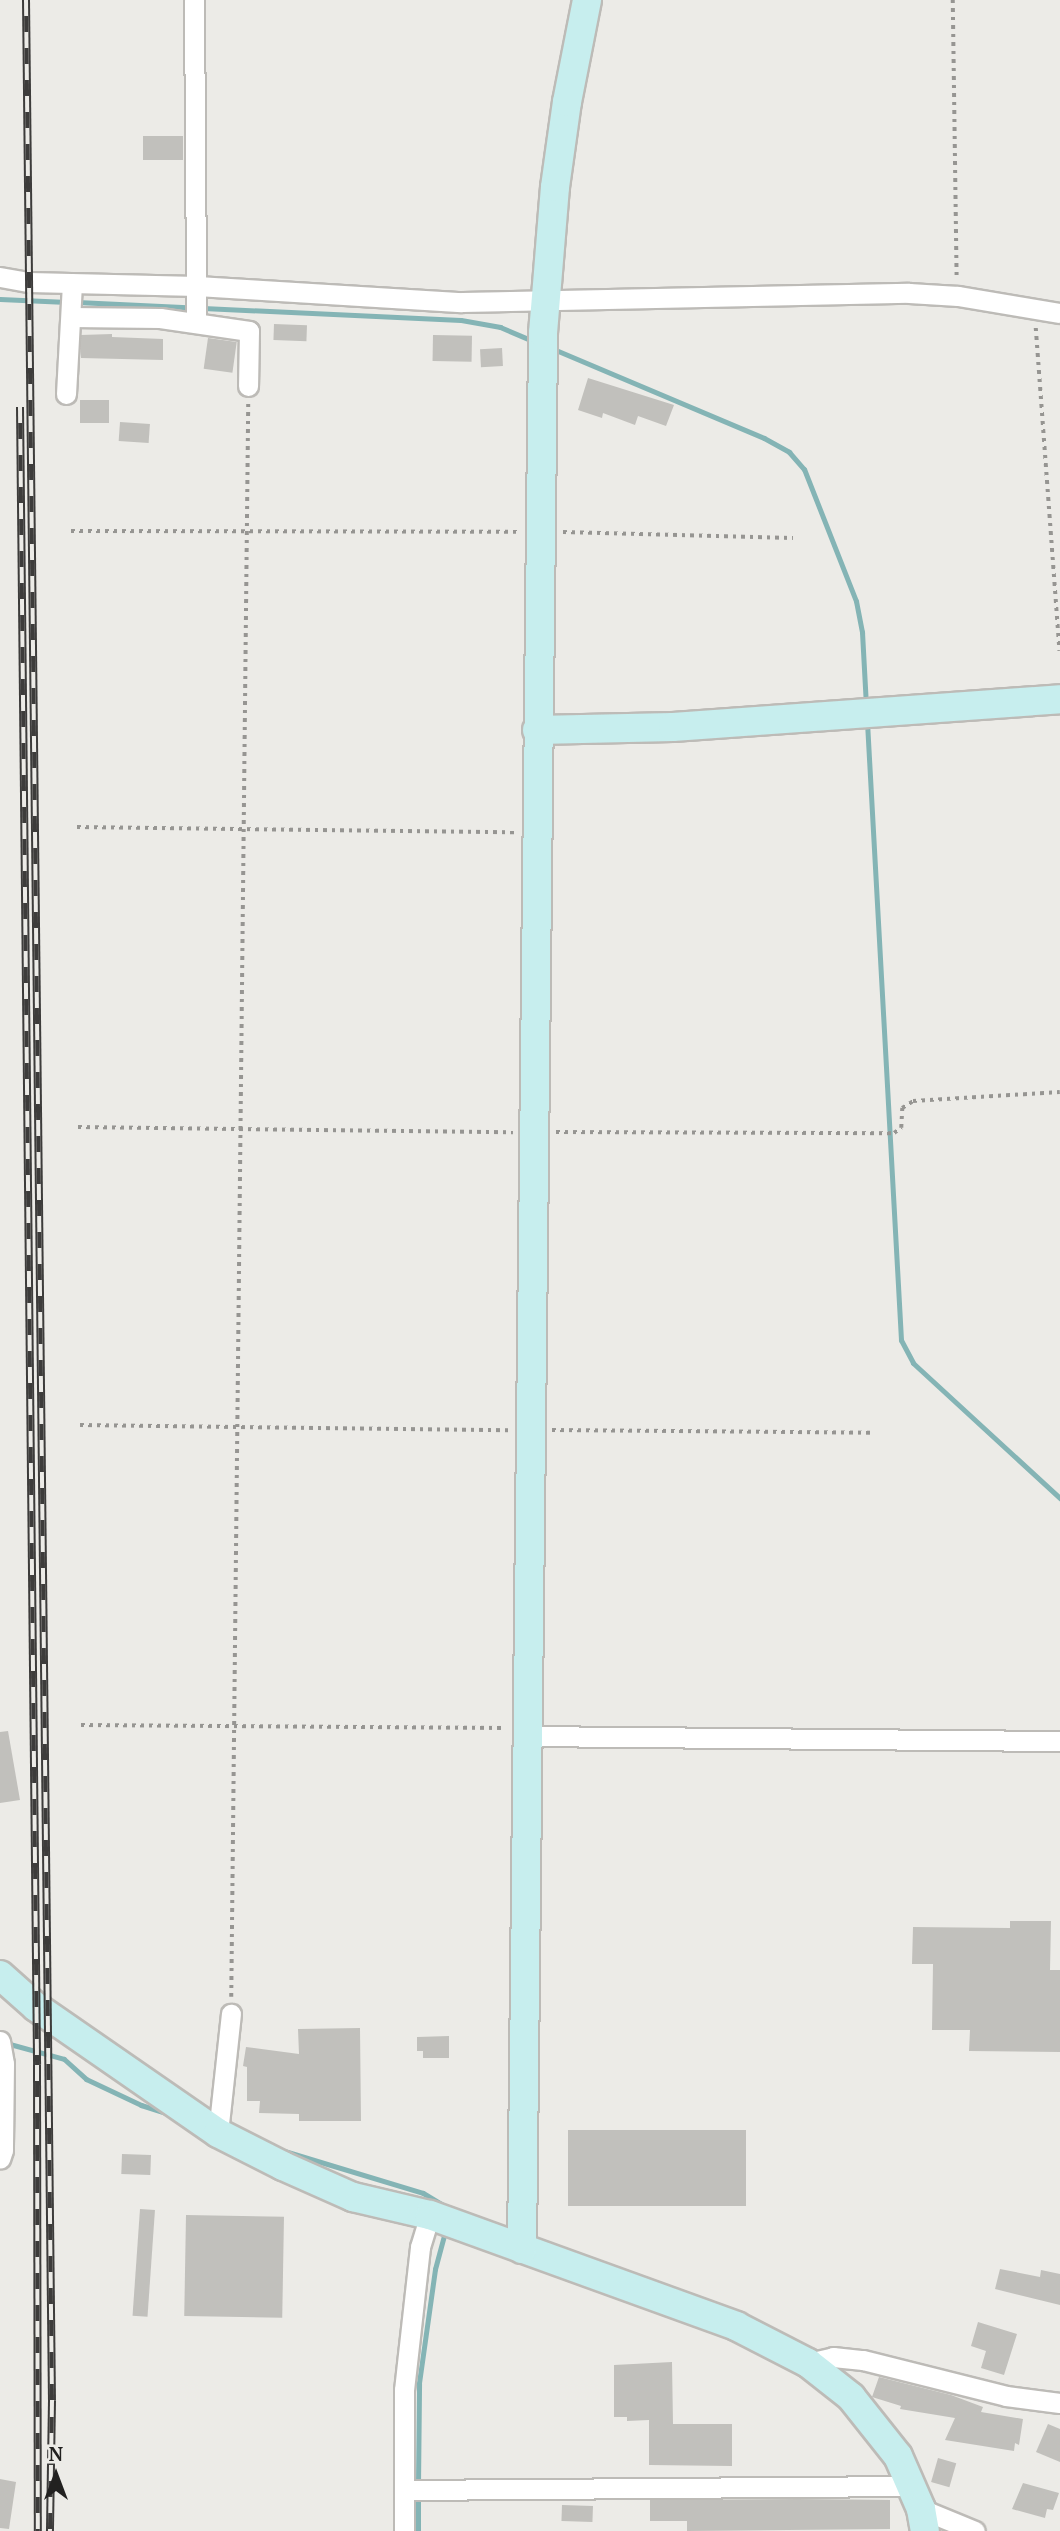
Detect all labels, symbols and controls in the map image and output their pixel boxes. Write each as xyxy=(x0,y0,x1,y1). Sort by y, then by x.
north arrow xyxy=(21,2440,91,2510)
text: N xyxy=(49,2441,63,2466)

